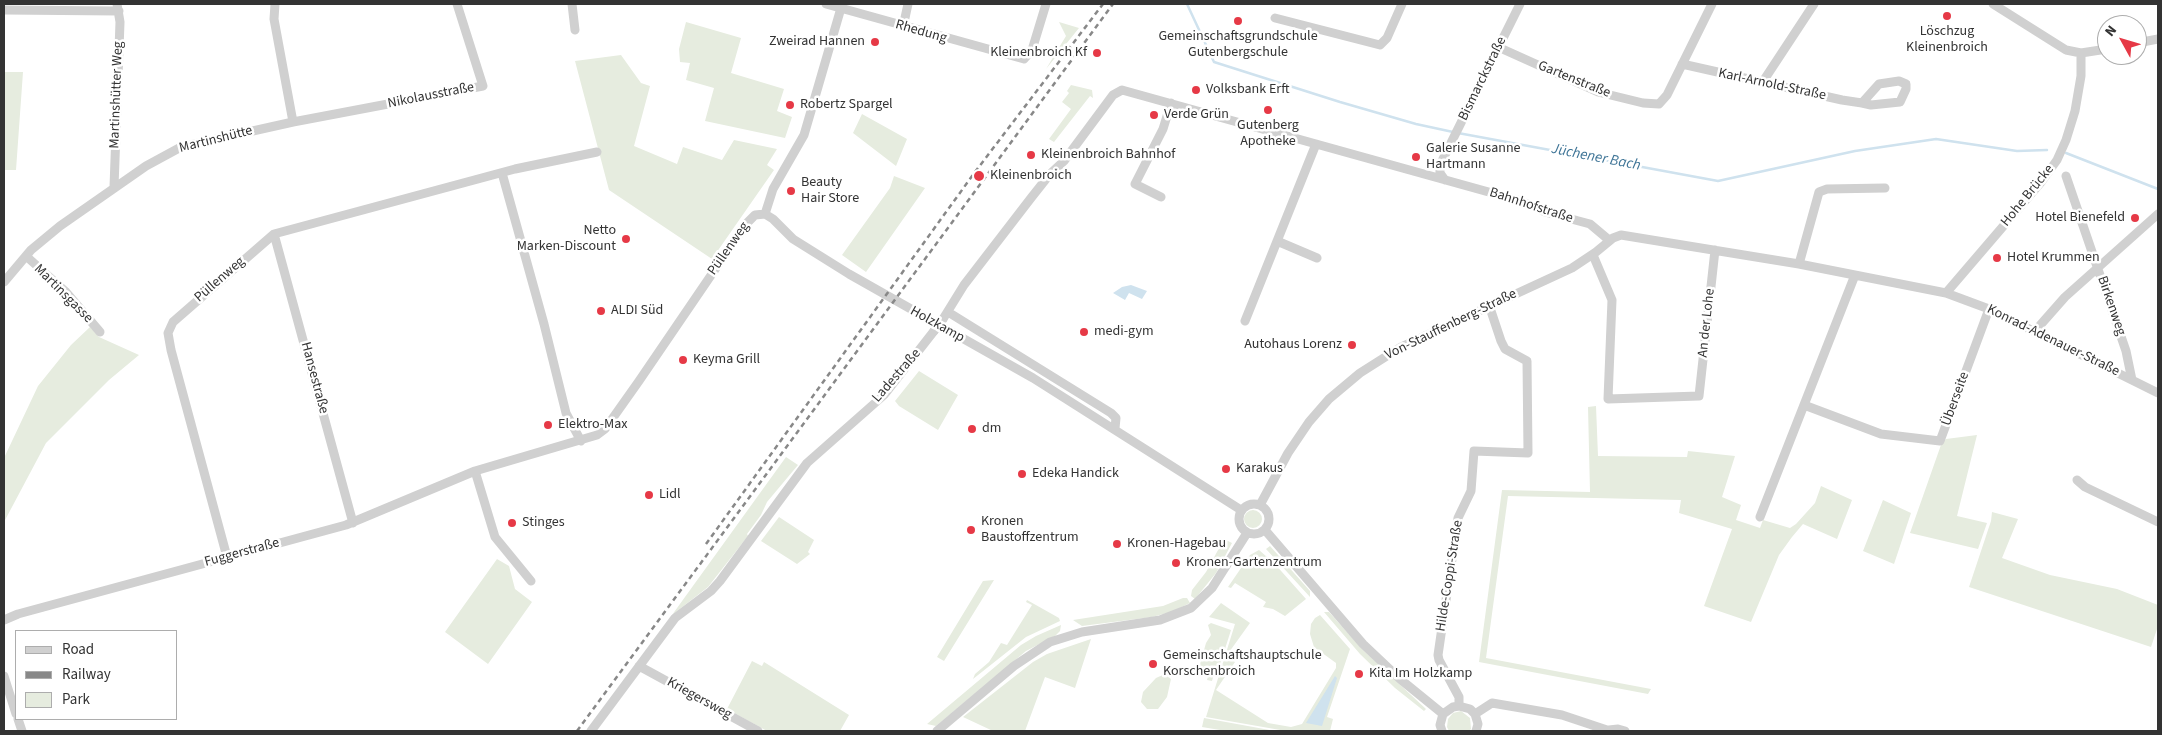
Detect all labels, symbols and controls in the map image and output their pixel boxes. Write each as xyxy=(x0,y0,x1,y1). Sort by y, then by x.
marker: Löschzug Kleinenbroich xyxy=(1941,10,1953,22)
marker: Gemeinschaftsgrundschule Gutenbergschule xyxy=(1232,15,1244,27)
north arrow xyxy=(2097,15,2147,65)
street label: Rhedung xyxy=(893,17,949,47)
text: N xyxy=(2100,21,2122,41)
place label: Löschzug Kleinenbroich xyxy=(1906,24,1988,56)
place label: Gemeinschaftsgrundschule Gutenbergschule xyxy=(1158,29,1318,62)
place label: Zweirad Hannen xyxy=(769,34,865,50)
street label: Bismarckstraße xyxy=(1455,34,1511,124)
marker: Zweirad Hannen xyxy=(869,36,881,48)
street label: Martinshütter Weg xyxy=(107,41,127,149)
place label: Kleinenbroich Kf xyxy=(990,45,1087,61)
marker: Kleinenbroich Kf xyxy=(1091,47,1103,59)
street label: Gartenstraße xyxy=(1535,58,1613,102)
street label: Karl-Arnold-Straße xyxy=(1717,65,1827,105)
street label: Nikolausstraße xyxy=(386,79,476,113)
place label: Volksbank Erft xyxy=(1206,82,1289,98)
marker: Volksbank Erft xyxy=(1190,84,1202,96)
place label: Robertz Spargel xyxy=(800,97,893,113)
marker: Robertz Spargel xyxy=(784,99,796,111)
marker: Gutenberg Apotheke xyxy=(1262,104,1274,116)
place label: Verde Grün xyxy=(1164,107,1229,123)
marker: Verde Grün xyxy=(1148,109,1160,121)
place label: Gutenberg Apotheke xyxy=(1237,118,1299,150)
street label: Martinshütte xyxy=(178,123,254,157)
place label: Galerie Susanne Hartmann xyxy=(1426,141,1521,174)
water label: Jüchener Bach xyxy=(1550,141,1642,175)
place label: Kleinenbroich Bahnhof xyxy=(1041,147,1175,163)
marker: Kleinenbroich Bahnhof xyxy=(1025,149,1037,161)
marker: Galerie Susanne Hartmann xyxy=(1410,151,1422,163)
street label: Hohe Brücke xyxy=(1998,162,2058,230)
place label: Kleinenbroich xyxy=(990,168,1072,184)
marker: Kleinenbroich xyxy=(972,169,986,183)
place label: Beauty Hair Store xyxy=(801,175,859,208)
marker: Beauty Hair Store xyxy=(785,185,797,197)
street label: Bahnhofstraße xyxy=(1487,185,1575,227)
place label: Hotel Bienefeld xyxy=(2035,210,2125,226)
marker: Hotel Bienefeld xyxy=(2129,212,2141,224)
street label: Püllenweg xyxy=(705,219,753,279)
place label: Netto Marken-Discount xyxy=(517,223,616,256)
marker: Netto Marken-Discount xyxy=(620,233,632,245)
place label: Hotel Krummen xyxy=(2007,250,2100,266)
marker: Hotel Krummen xyxy=(1991,252,2003,264)
street label: Püllenweg xyxy=(191,254,249,306)
street label: Martinsgasse xyxy=(30,261,96,327)
street label: Birkenweg xyxy=(2093,274,2129,338)
street label: Von-Stauffenberg-Straße xyxy=(1383,286,1519,364)
street label: An der Lohe xyxy=(1695,288,1719,358)
street label: Konrad-Adenauer-Straße xyxy=(1984,302,2122,380)
place label: ALDI Süd xyxy=(611,303,663,319)
street label: Holzkamp xyxy=(907,303,967,347)
marker: ALDI Süd xyxy=(595,305,607,317)
place label: medi-gym xyxy=(1094,324,1154,340)
marker: medi-gym xyxy=(1078,326,1090,338)
place label: Autohaus Lorenz xyxy=(1244,337,1342,353)
marker: Autohaus Lorenz xyxy=(1346,339,1358,351)
street label: Hansestraße xyxy=(296,340,332,416)
street label: Ladestraße xyxy=(869,346,925,406)
place label: Keyma Grill xyxy=(693,352,760,368)
marker: Keyma Grill xyxy=(677,354,689,366)
street label: Überseite xyxy=(1938,370,1974,428)
place label: Elektro-Max xyxy=(558,417,627,433)
marker: Elektro-Max xyxy=(542,419,554,431)
place label: dm xyxy=(982,421,1001,437)
marker: dm xyxy=(966,423,978,435)
place label: Karakus xyxy=(1236,461,1283,477)
marker: Karakus xyxy=(1220,463,1232,475)
place label: Edeka Handick xyxy=(1032,466,1119,482)
marker: Edeka Handick xyxy=(1016,468,1028,480)
place label: Lidl xyxy=(659,487,681,503)
marker: Lidl xyxy=(643,489,655,501)
place label: Kronen Baustoffzentrum xyxy=(981,514,1079,546)
place label: Stinges xyxy=(522,515,565,531)
marker: Stinges xyxy=(506,517,518,529)
street label: Hilde-Coppi-Straße xyxy=(1433,519,1467,633)
marker: Kronen Baustoffzentrum xyxy=(965,524,977,536)
street label: Fuggerstraße xyxy=(203,535,281,571)
place label: Kronen-Hagebau xyxy=(1127,536,1226,552)
marker: Kronen-Hagebau xyxy=(1111,538,1123,550)
place label: Kronen-Gartenzentrum xyxy=(1186,555,1322,571)
marker: Kronen-Gartenzentrum xyxy=(1170,557,1182,569)
legend xyxy=(15,630,178,720)
text: Road xyxy=(62,639,94,660)
place label: Gemeinschaftshauptschule Korschenbroich xyxy=(1163,648,1322,680)
marker: Gemeinschaftshauptschule Korschenbroich xyxy=(1147,658,1159,670)
text: Railway xyxy=(62,664,111,685)
place label: Kita Im Holzkamp xyxy=(1369,666,1472,682)
marker: Kita Im Holzkamp xyxy=(1353,668,1365,680)
street label: Kriegersweg xyxy=(664,674,734,724)
text: Park xyxy=(62,689,90,710)

